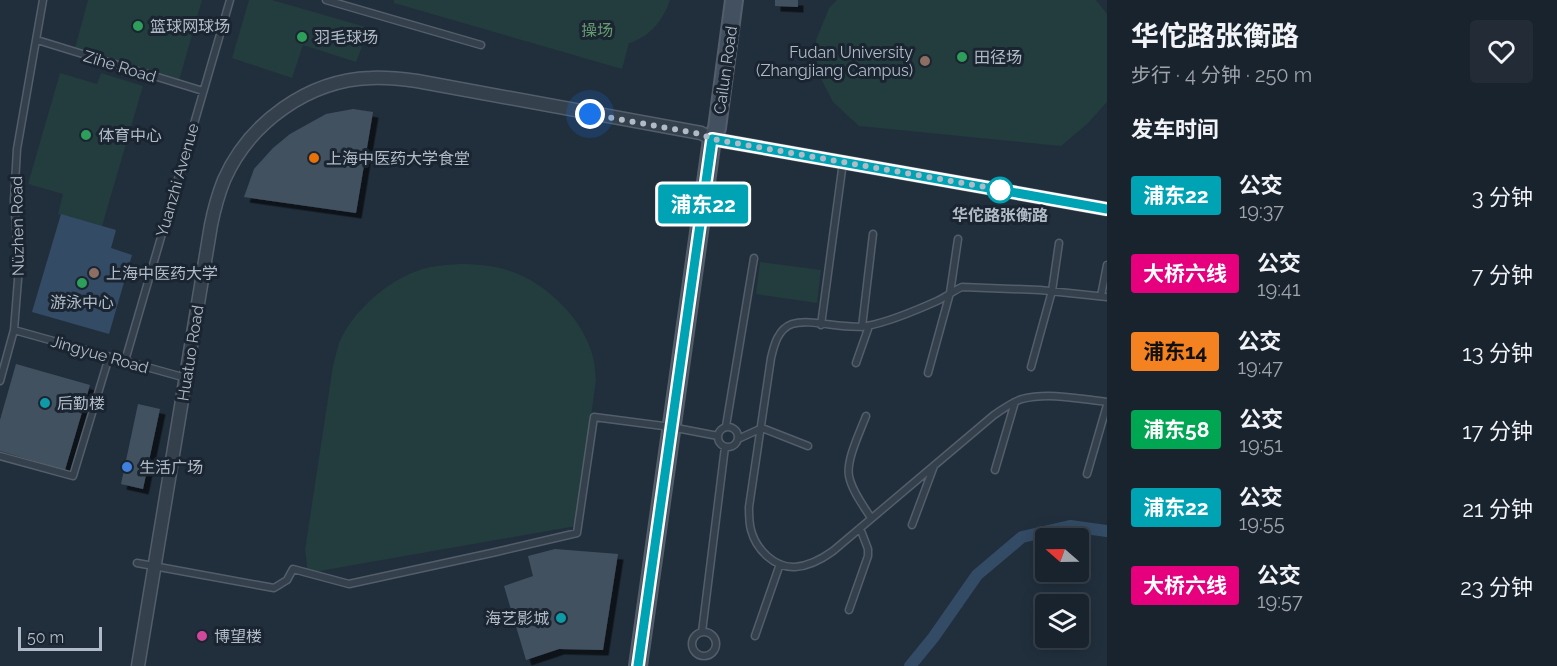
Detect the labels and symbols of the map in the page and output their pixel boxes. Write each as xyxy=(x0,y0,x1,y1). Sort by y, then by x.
place label: 篮球网球场 xyxy=(150,17,230,36)
marker: 篮球网球场 xyxy=(131,19,145,33)
park label: 操场 xyxy=(581,21,613,40)
street label: Cailun Road xyxy=(710,25,741,115)
place label: 羽毛球场 xyxy=(314,28,378,47)
marker: 羽毛球场 xyxy=(295,30,309,44)
place label: Fudan University (Zhangjiang Campus) xyxy=(756,43,913,80)
street label: Zihe Road xyxy=(81,46,158,87)
place label: 田径场 xyxy=(974,48,1022,67)
marker: 田径场 xyxy=(955,50,969,64)
marker: Fudan University (Zhangjiang Campus) xyxy=(918,54,932,68)
your location xyxy=(575,99,605,129)
street label: Yuanzhi Avenue xyxy=(152,121,203,239)
place label: 体育中心 xyxy=(98,126,162,145)
marker: 体育中心 xyxy=(79,128,93,142)
place label: 上海中医药大学食堂 xyxy=(326,149,470,168)
marker: 上海中医药大学食堂 xyxy=(307,151,321,165)
street label: Nüzhen Road xyxy=(7,176,28,276)
marker: 华佗路张衡路 xyxy=(987,177,1013,203)
line badge: 浦东22 xyxy=(661,184,745,224)
place label: 华佗路张衡路 xyxy=(952,206,1048,225)
place label: 上海中医药大学 xyxy=(106,264,218,283)
marker: 上海中医药大学 xyxy=(87,266,101,280)
marker: 游泳中心 xyxy=(75,276,89,290)
place label: 游泳中心 xyxy=(50,293,114,312)
street label: Huatuo Road xyxy=(174,304,207,402)
street label: Jingyue Road xyxy=(49,332,151,377)
place label: 后勤楼 xyxy=(57,394,105,413)
marker: 后勤楼 xyxy=(38,396,52,410)
place label: 生活广场 xyxy=(139,458,203,477)
marker: 生活广场 xyxy=(120,460,134,474)
north arrow xyxy=(1035,528,1089,582)
place label: 海艺影城 xyxy=(485,609,549,628)
marker: 海艺影城 xyxy=(554,611,568,625)
scale bar xyxy=(18,624,102,652)
place label: 博望楼 xyxy=(214,627,262,646)
marker: 博望楼 xyxy=(195,629,209,643)

